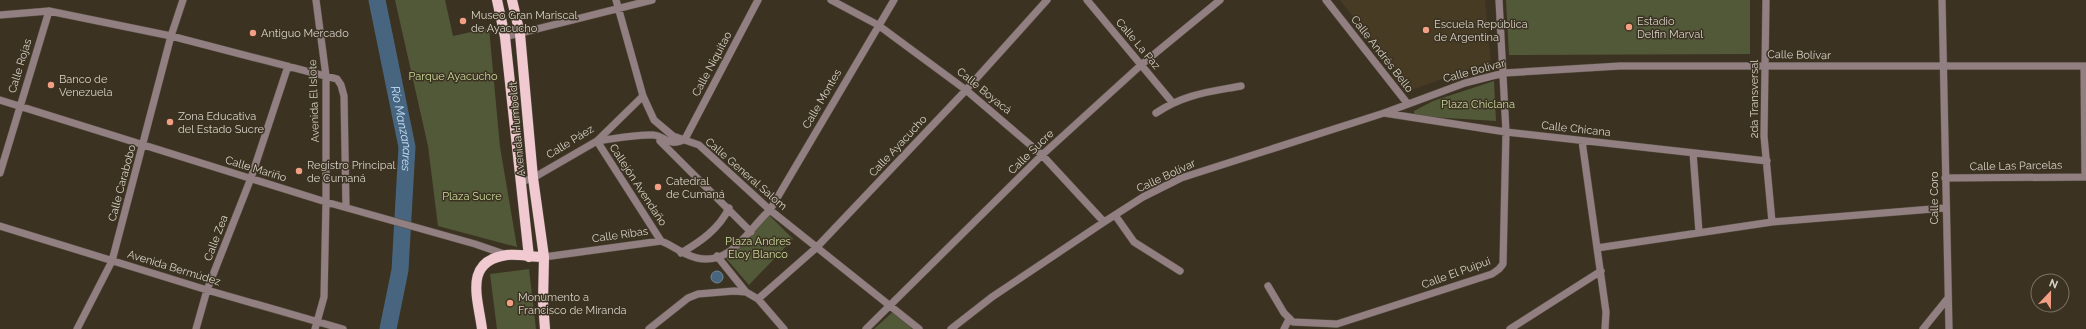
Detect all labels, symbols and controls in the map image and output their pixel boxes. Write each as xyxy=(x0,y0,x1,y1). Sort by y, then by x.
place label: Museo Gran Mariscal de Ayacucho xyxy=(471,9,577,35)
street label: Calle Andrés Bello xyxy=(1348,13,1416,95)
place label: Estadio Delfin Marval xyxy=(1637,15,1703,41)
marker: Museo Gran Mariscal de Ayacucho xyxy=(458,16,468,26)
street label: Calle La Paz xyxy=(1113,16,1163,72)
place label: Escuela República de Argentina xyxy=(1434,18,1528,44)
marker: Estadio Delfin Marval xyxy=(1624,22,1634,32)
marker: Escuela República de Argentina xyxy=(1421,25,1431,35)
place label: Antiguo Mercado xyxy=(261,27,349,40)
marker: Antiguo Mercado xyxy=(248,28,258,38)
street label: Calle Niquitao xyxy=(689,29,735,99)
street label: Calle Rojas xyxy=(6,37,34,95)
street label: Calle Bolívar xyxy=(1767,48,1831,62)
street label: Calle Bolívar xyxy=(1442,56,1507,86)
street label: Avenida El Islote xyxy=(306,59,322,143)
street label: 2da Transversal xyxy=(1748,60,1761,138)
street label: Calle Boyacá xyxy=(954,65,1014,117)
street label: Calle Montes xyxy=(800,67,844,131)
park label: Parque Ayacucho xyxy=(408,70,498,83)
place label: Banco de Venezuela xyxy=(59,73,112,99)
marker: Banco de Venezuela xyxy=(46,80,56,90)
street label: Avenida Humboldt xyxy=(506,81,528,177)
water label: Río Manzanares xyxy=(388,85,414,172)
park label: Plaza Chiclana xyxy=(1441,98,1515,111)
place label: Zona Educativa del Estado Sucre xyxy=(178,110,265,136)
street label: Calle Ayacucho xyxy=(866,112,930,179)
marker: Zona Educativa del Estado Sucre xyxy=(165,117,175,127)
street label: Calle Chicana xyxy=(1541,119,1611,139)
street label: Calle Páez xyxy=(544,122,597,162)
street label: Calle Sucre xyxy=(1006,127,1057,177)
street label: Calle General Salom xyxy=(703,135,789,213)
street label: Callejón Avendaño xyxy=(607,142,670,229)
street label: Calle Carabobo xyxy=(106,143,139,223)
street label: Calle Mariño xyxy=(224,153,289,185)
street label: Calle Bolívar xyxy=(1134,157,1198,195)
place label: Registro Principal de Cumaná xyxy=(307,159,395,185)
street label: Calle Las Parcelas xyxy=(1970,159,2062,173)
marker: Registro Principal de Cumaná xyxy=(294,166,304,176)
street label: Calle Coro xyxy=(1928,171,1941,225)
place label: Catedral de Cumaná xyxy=(666,175,725,201)
marker: Catedral de Cumaná xyxy=(653,182,663,192)
park label: Plaza Sucre xyxy=(442,190,502,203)
street label: Calle Zea xyxy=(201,213,231,263)
street label: Calle Ribas xyxy=(591,225,649,245)
park label: Plaza Andres Eloy Blanco xyxy=(725,235,791,261)
street label: Avenida Bermúdez xyxy=(126,248,223,289)
street label: Calle El Puipui xyxy=(1420,255,1492,291)
north arrow xyxy=(2030,273,2070,313)
text: N xyxy=(2047,277,2060,292)
place label: Monumento a Francisco de Miranda xyxy=(518,291,627,317)
marker: Monumento a Francisco de Miranda xyxy=(505,298,515,308)

